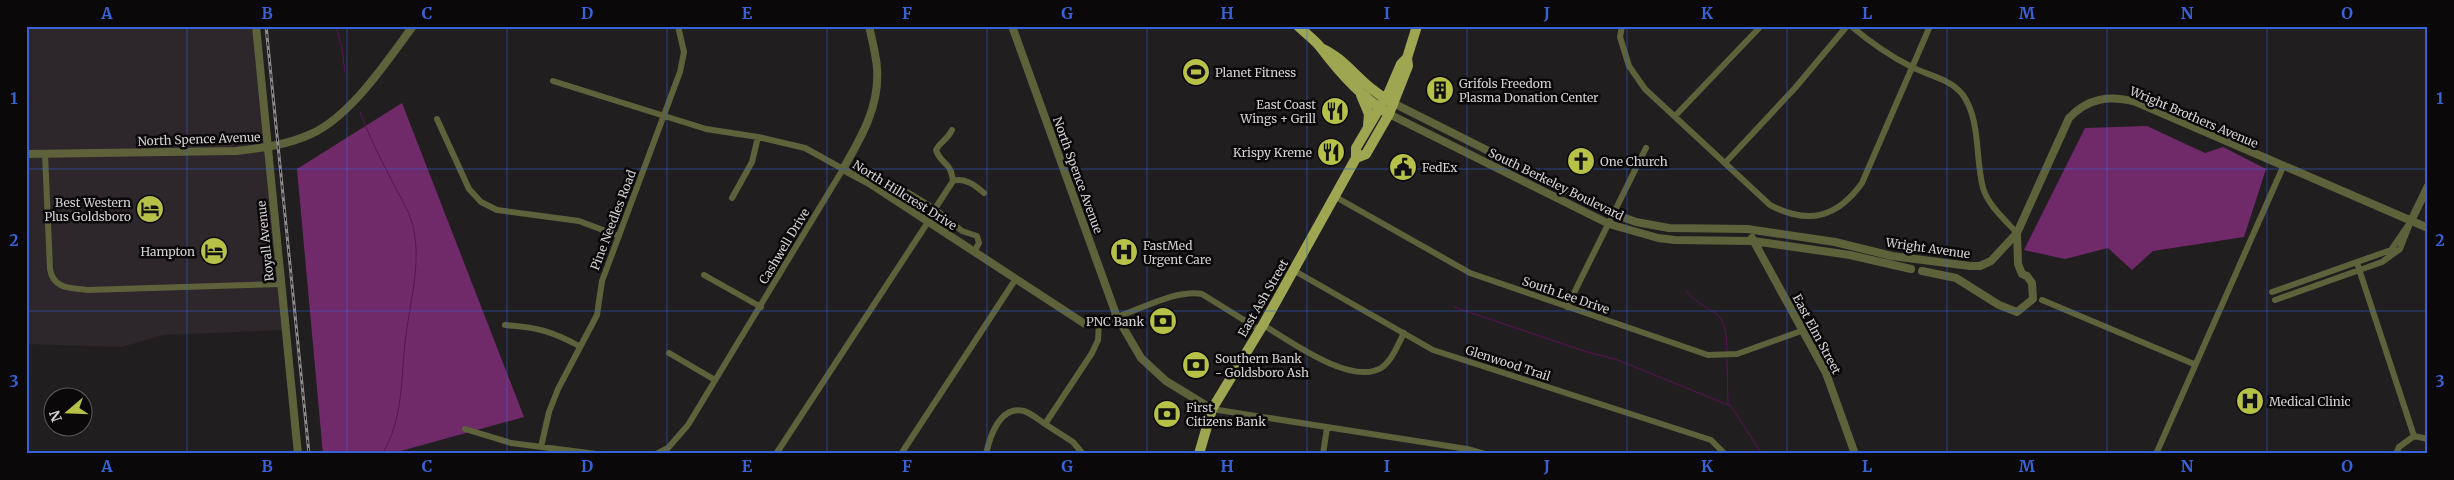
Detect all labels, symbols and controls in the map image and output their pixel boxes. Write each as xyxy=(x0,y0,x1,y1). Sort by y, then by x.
text: A xyxy=(100,3,113,23)
text: B xyxy=(261,3,273,23)
text: C xyxy=(422,3,432,23)
text: D xyxy=(581,3,593,23)
text: E xyxy=(742,3,753,23)
text: F xyxy=(902,3,912,23)
text: G xyxy=(1061,3,1073,23)
text: H xyxy=(1220,3,1234,23)
text: I xyxy=(1384,3,1390,23)
text: J xyxy=(1543,3,1550,23)
text: K xyxy=(1701,3,1713,23)
text: L xyxy=(1862,3,1872,23)
text: M xyxy=(2019,3,2036,23)
text: N xyxy=(2181,3,2194,23)
text: O xyxy=(2341,3,2353,23)
sports icon: Planet Fitness xyxy=(1181,57,1211,87)
place label: Planet Fitness xyxy=(1215,65,1296,80)
building icon: Grifols Freedom Plasma Donation Center xyxy=(1425,75,1455,105)
place label: Grifols Freedom Plasma Donation Center xyxy=(1459,76,1599,105)
street label: Wright Brothers Avenue xyxy=(2127,83,2260,151)
text: 1 xyxy=(10,88,18,108)
text: 1 xyxy=(2436,88,2444,108)
restaurant icon: East Coast Wings + Grill xyxy=(1320,96,1350,126)
place label: East Coast Wings + Grill xyxy=(1239,97,1316,126)
street label: North Spence Avenue xyxy=(1050,115,1106,235)
street label: North Spence Avenue xyxy=(137,129,261,149)
restaurant icon: Krispy Kreme xyxy=(1316,137,1346,167)
place label: Krispy Kreme xyxy=(1233,145,1312,160)
street label: South Berkeley Boulevard xyxy=(1486,145,1626,223)
church icon: One Church xyxy=(1566,146,1596,176)
public building icon: FedEx xyxy=(1388,152,1418,182)
place label: One Church xyxy=(1600,154,1668,169)
street label: North Hillcrest Drive xyxy=(850,157,960,233)
place label: FedEx xyxy=(1422,160,1458,175)
street label: Pine Needles Road xyxy=(587,168,639,272)
hotel icon: Best Western Plus Goldsboro xyxy=(135,194,165,224)
place label: Best Western Plus Goldsboro xyxy=(44,195,131,224)
street label: Royall Avenue xyxy=(253,200,277,282)
street label: Cashwell Drive xyxy=(756,205,812,287)
text: 2 xyxy=(9,230,19,250)
text: 2 xyxy=(2435,230,2445,250)
street label: Wright Avenue xyxy=(1884,235,1971,261)
hotel icon: Hampton xyxy=(199,236,229,266)
hospital icon: FastMed Urgent Care xyxy=(1109,237,1139,267)
place label: FastMed Urgent Care xyxy=(1143,238,1211,267)
place label: Hampton xyxy=(141,244,195,259)
street label: East Ash Street xyxy=(1235,256,1291,340)
street label: South Lee Drive xyxy=(1520,273,1612,317)
street label: East Elm Street xyxy=(1790,291,1845,377)
bank icon: PNC Bank xyxy=(1148,306,1178,336)
place label: PNC Bank xyxy=(1086,314,1144,329)
street label: Glenwood Trail xyxy=(1463,342,1553,384)
bank icon: Southern Bank - Goldsboro Ash xyxy=(1181,350,1211,380)
place label: Southern Bank - Goldsboro Ash xyxy=(1215,351,1309,380)
text: 3 xyxy=(9,371,19,391)
text: 3 xyxy=(2435,371,2445,391)
hospital icon: Medical Clinic xyxy=(2235,386,2265,416)
north arrow xyxy=(42,388,92,438)
place label: Medical Clinic xyxy=(2269,394,2351,409)
bank icon: First Citizens Bank xyxy=(1152,399,1182,429)
place label: First Citizens Bank xyxy=(1186,400,1266,429)
text: N xyxy=(45,408,66,424)
text: A xyxy=(100,456,113,476)
text: B xyxy=(261,456,273,476)
text: C xyxy=(422,456,432,476)
text: D xyxy=(581,456,593,476)
text: E xyxy=(742,456,753,476)
text: F xyxy=(902,456,912,476)
text: G xyxy=(1061,456,1073,476)
text: H xyxy=(1220,456,1234,476)
text: I xyxy=(1384,456,1390,476)
text: J xyxy=(1543,456,1550,476)
text: K xyxy=(1701,456,1713,476)
text: L xyxy=(1862,456,1872,476)
text: M xyxy=(2019,456,2036,476)
text: N xyxy=(2181,456,2194,476)
text: O xyxy=(2341,456,2353,476)

